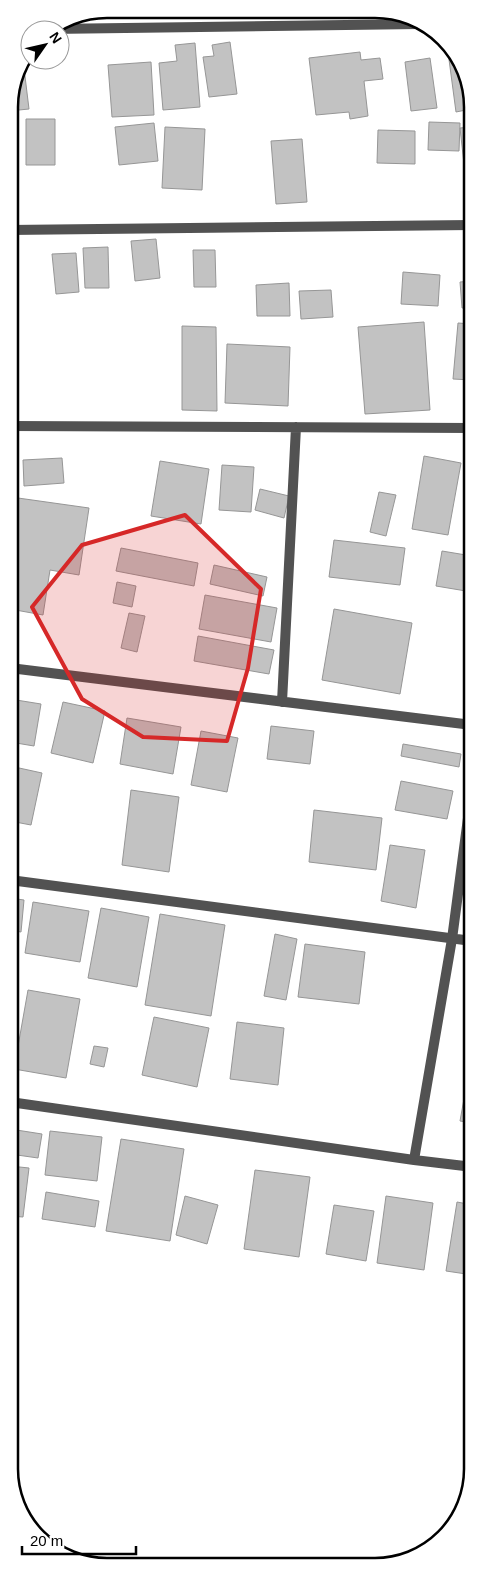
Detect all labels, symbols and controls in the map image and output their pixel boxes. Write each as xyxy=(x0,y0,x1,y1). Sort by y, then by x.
north arrow xyxy=(20,20,70,70)
text: N xyxy=(46,29,65,46)
scale bar xyxy=(22,1524,136,1556)
text: 20 m xyxy=(30,1532,63,1549)

